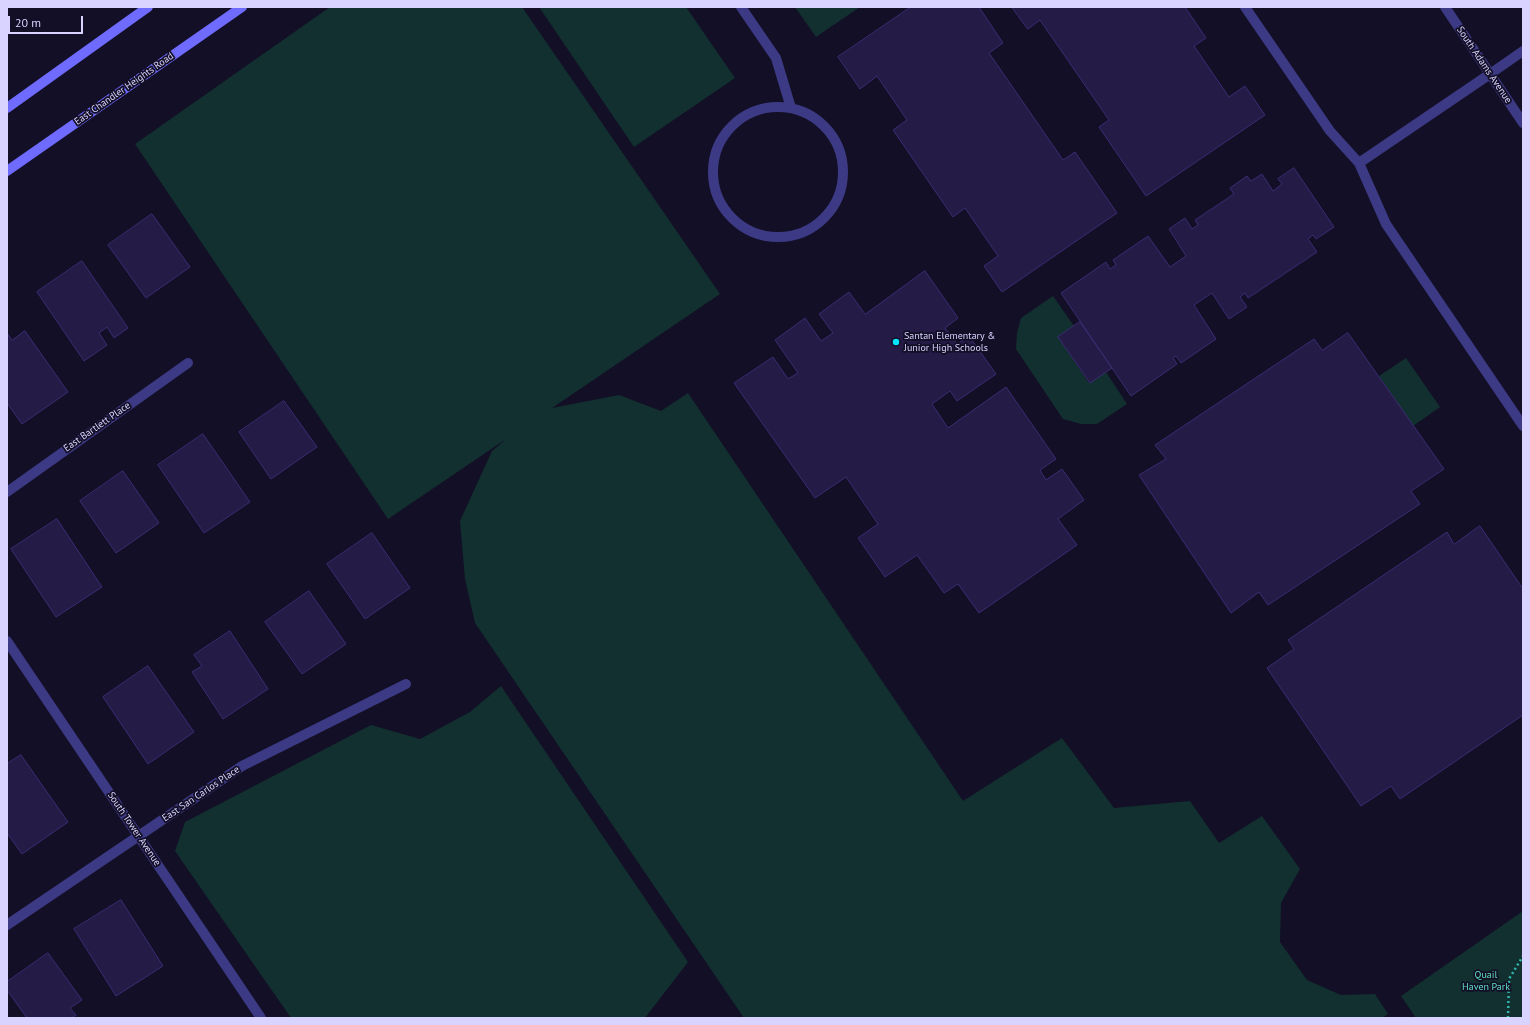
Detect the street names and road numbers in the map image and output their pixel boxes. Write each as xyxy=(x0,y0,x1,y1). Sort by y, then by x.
street label: South Adams Avenue xyxy=(1454,24,1514,106)
street label: East Chandler Heights Road xyxy=(72,50,176,128)
street label: East Bartlett Place xyxy=(61,399,133,455)
street label: East San Carlos Place xyxy=(160,764,242,824)
street label: South Tower Avenue xyxy=(105,790,163,868)

